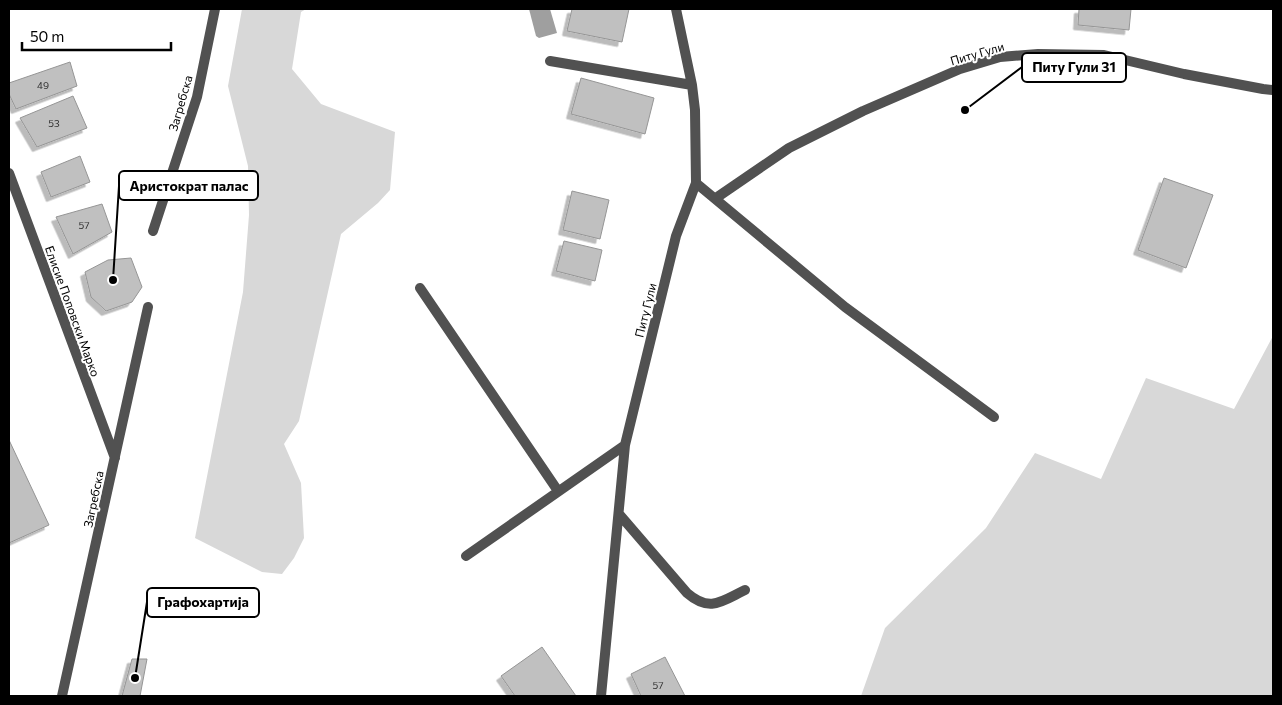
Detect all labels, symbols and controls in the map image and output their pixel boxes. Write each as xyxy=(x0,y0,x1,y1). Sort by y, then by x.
scale bar xyxy=(22,20,171,52)
text: 50 m xyxy=(30,27,64,45)
street label: Питу Гули xyxy=(948,39,1006,67)
callout: Питу Гули 31 xyxy=(1022,53,1126,82)
text: Питу Гули 31 xyxy=(1032,58,1116,75)
street label: Загребска xyxy=(165,73,195,133)
house number: 49 xyxy=(37,79,49,91)
house number: 53 xyxy=(48,117,60,129)
callout: Аристократ палас xyxy=(119,171,258,200)
text: Аристократ палас xyxy=(129,177,249,194)
house number: 57 xyxy=(78,219,90,231)
street label: Елисие Поповски Марко xyxy=(43,244,103,378)
street label: Питу Гули xyxy=(631,281,659,339)
street label: Загребска xyxy=(80,469,106,529)
callout: Графохартија xyxy=(147,588,259,617)
text: Графохартија xyxy=(157,593,249,610)
house number: 57 xyxy=(652,679,664,691)

